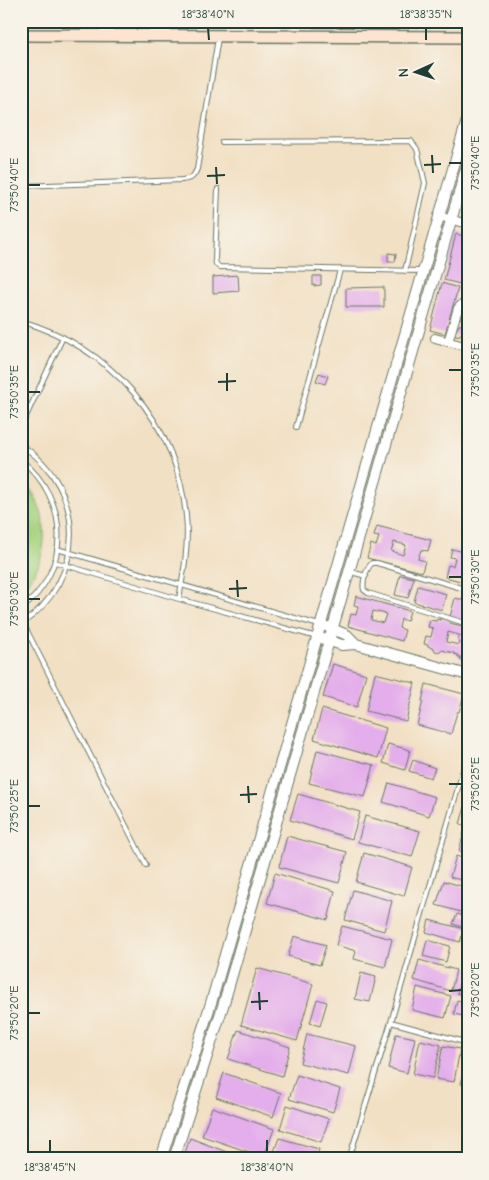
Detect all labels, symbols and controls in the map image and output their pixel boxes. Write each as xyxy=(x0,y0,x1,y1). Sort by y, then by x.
text: 18°38'40"N xyxy=(182,7,234,21)
text: 18°38'35"N xyxy=(400,7,452,21)
north arrow xyxy=(392,48,442,98)
text: N xyxy=(395,68,412,78)
text: 73°50'40"E xyxy=(468,136,482,190)
text: 73°50'40"E xyxy=(7,158,21,212)
text: 73°50'35"E xyxy=(468,343,482,397)
text: 73°50'35"E xyxy=(7,365,21,419)
text: 73°50'30"E xyxy=(468,550,482,604)
text: 73°50'30"E xyxy=(7,572,21,626)
text: 73°50'25"E xyxy=(468,757,482,811)
text: 73°50'25"E xyxy=(7,779,21,833)
text: 73°50'20"E xyxy=(468,963,482,1018)
text: 73°50'20"E xyxy=(7,986,21,1041)
text: 18°38'45"N xyxy=(24,1160,76,1174)
text: 18°38'40"N xyxy=(241,1160,293,1174)

